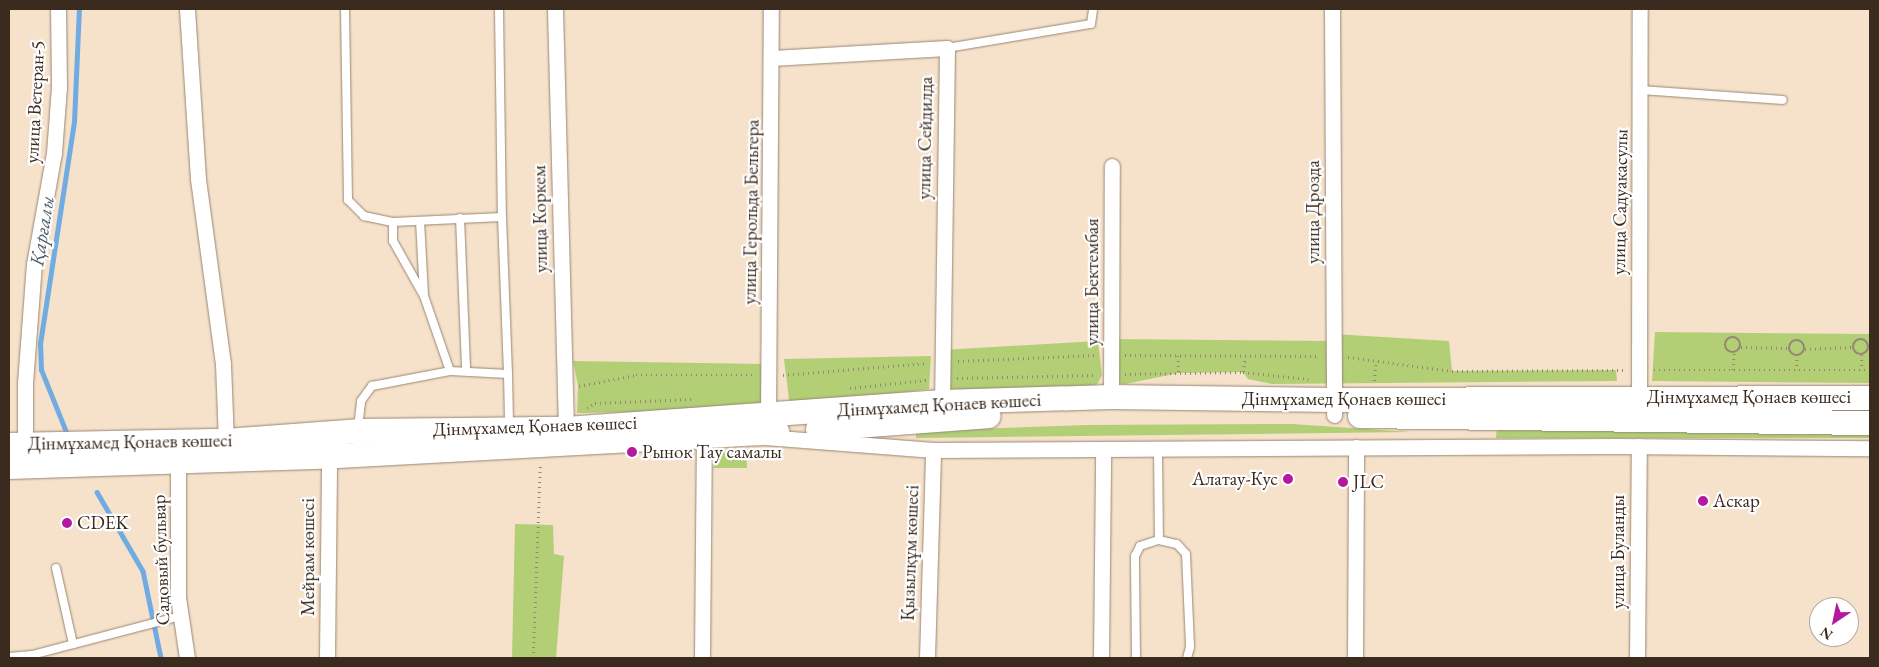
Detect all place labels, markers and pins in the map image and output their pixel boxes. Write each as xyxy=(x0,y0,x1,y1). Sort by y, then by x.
place label: Рынок Тау самалы xyxy=(642,441,782,463)
marker: Рынок Тау самалы xyxy=(626,446,638,458)
place label: Алатау-Кус xyxy=(1192,468,1278,490)
place label: JLC xyxy=(1353,471,1384,493)
marker: Алатау-Кус xyxy=(1282,473,1294,485)
marker: JLC xyxy=(1337,476,1349,488)
place label: Аскар xyxy=(1713,490,1760,512)
marker: Аскар xyxy=(1697,495,1709,507)
place label: CDEK xyxy=(77,512,128,534)
marker: CDEK xyxy=(61,517,73,529)

